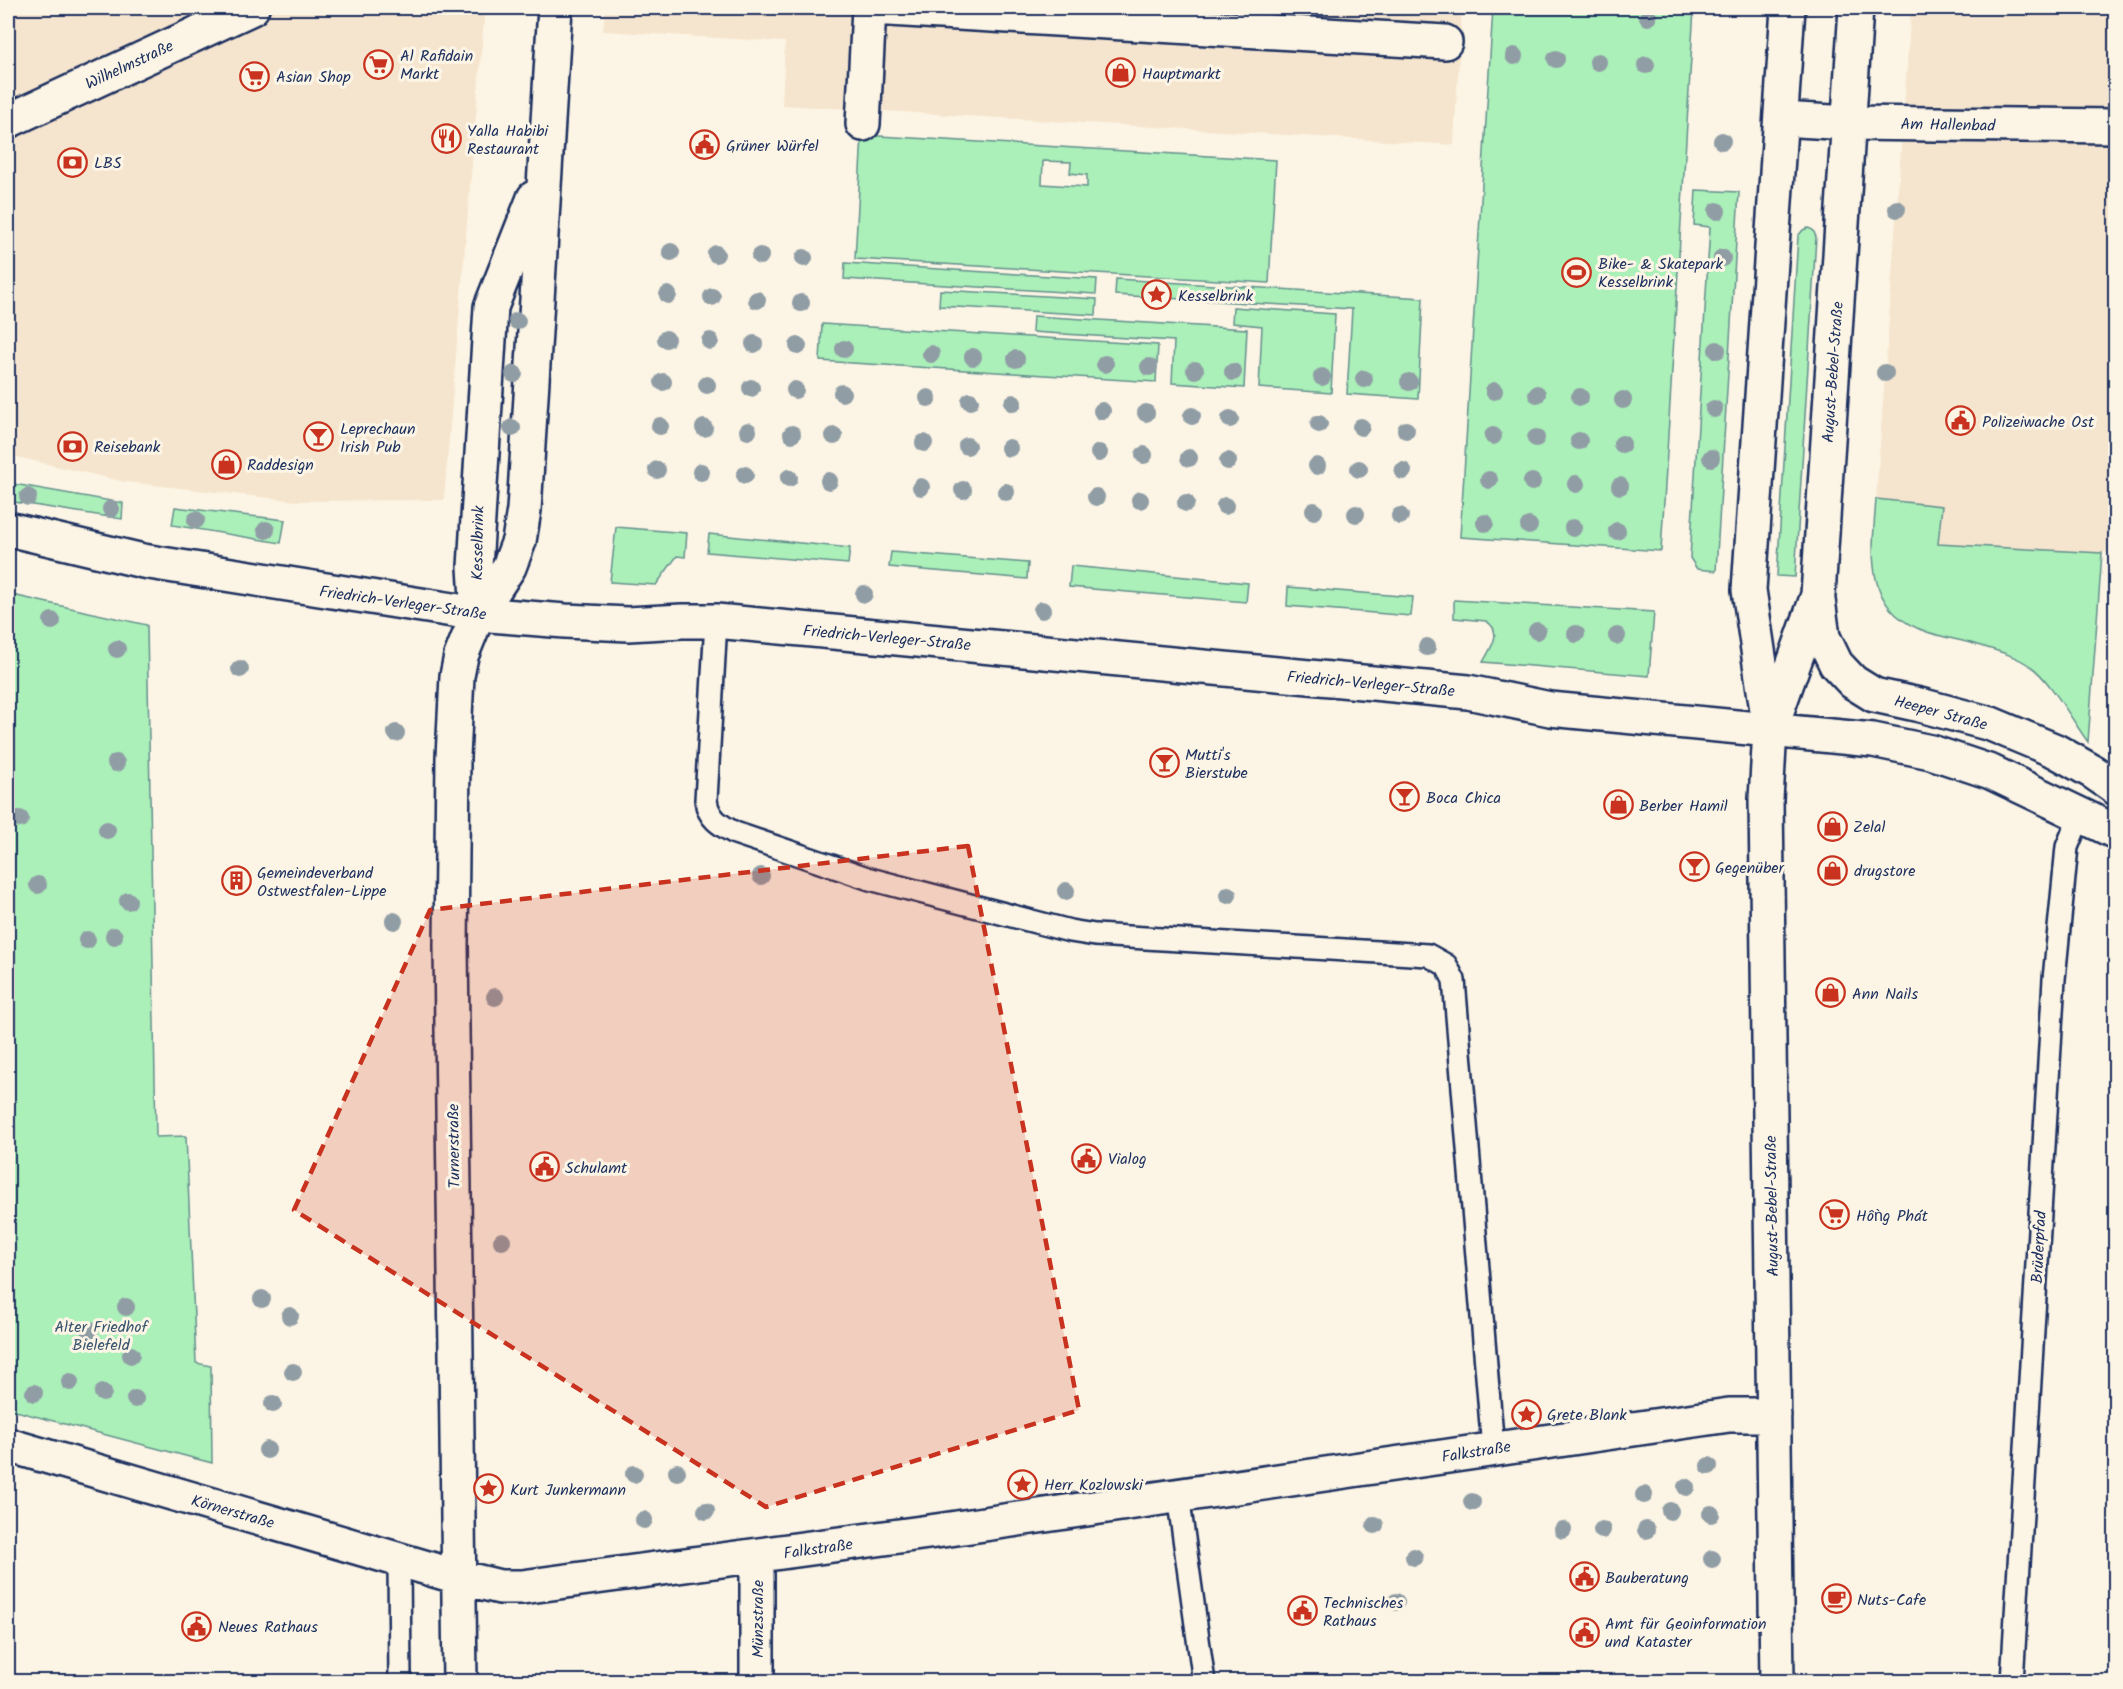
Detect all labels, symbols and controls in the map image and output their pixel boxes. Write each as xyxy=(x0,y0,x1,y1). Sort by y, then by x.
street label: Wilhelmstraße xyxy=(81,34,178,97)
place label: Al Rafidain Markt xyxy=(400,44,473,87)
supermarket icon: Al Rafidain Markt xyxy=(363,48,395,80)
shop icon: Hauptmarkt xyxy=(1105,57,1137,89)
supermarket icon: Asian Shop xyxy=(239,60,271,92)
place label: Hauptmarkt xyxy=(1142,62,1222,87)
place label: Asian Shop xyxy=(276,65,351,90)
street label: Am Hallenbad xyxy=(1900,112,1996,139)
place label: Yalla Habibi Restaurant xyxy=(467,119,549,162)
restaurant icon: Yalla Habibi Restaurant xyxy=(430,123,462,155)
public building icon: Grüner Würfel xyxy=(689,129,721,161)
place label: Grüner Würfel xyxy=(726,134,819,159)
bank icon: LBS xyxy=(57,146,89,178)
place label: LBS xyxy=(94,151,122,176)
place label: Bike- & Skatepark Kesselbrink xyxy=(1598,252,1723,295)
sports icon: Bike- & Skatepark Kesselbrink xyxy=(1561,256,1593,288)
place icon: Kesselbrink xyxy=(1141,279,1173,311)
place label: Kesselbrink xyxy=(1178,284,1253,309)
street label: August-Bebel-Straße xyxy=(1816,301,1851,443)
public building icon: Polizeiwache Ost xyxy=(1945,405,1977,437)
place label: Polizeiwache Ost xyxy=(1982,410,2095,435)
place label: Leprechaun Irish Pub xyxy=(340,417,416,460)
bar icon: Leprechaun Irish Pub xyxy=(303,421,335,453)
bank icon: Reisebank xyxy=(57,430,89,462)
place label: Reisebank xyxy=(94,435,161,460)
shop icon: Raddesign xyxy=(210,448,242,480)
place label: Raddesign xyxy=(247,453,314,478)
street label: Kesselbrink xyxy=(465,505,492,581)
street label: Friedrich-Verleger-Straße xyxy=(318,579,488,628)
street label: Friedrich-Verleger-Straße xyxy=(802,619,972,658)
street label: Friedrich-Verleger-Straße xyxy=(1286,665,1456,704)
street label: Heeper Straße xyxy=(1891,689,1990,738)
place label: Mutti's Bierstube xyxy=(1185,743,1248,786)
bar icon: Mutti's Bierstube xyxy=(1148,747,1180,779)
bar icon: Boca Chica xyxy=(1389,781,1421,813)
place label: Boca Chica xyxy=(1426,786,1501,811)
shop icon: Berber Hamil xyxy=(1602,789,1634,821)
place label: Berber Hamil xyxy=(1639,794,1728,819)
shop icon: Zelal xyxy=(1816,810,1848,842)
place label: Zelal xyxy=(1853,815,1886,840)
bar icon: Gegenüber xyxy=(1678,851,1710,883)
shop icon: drugstore xyxy=(1817,854,1849,886)
place label: Gegenüber xyxy=(1715,856,1786,881)
place label: drugstore xyxy=(1854,859,1915,884)
place label: Gemeindeverband Ostwestfalen-Lippe xyxy=(257,861,386,904)
building icon: Gemeindeverband Ostwestfalen-Lippe xyxy=(220,865,252,897)
shop icon: Ann Nails xyxy=(1815,977,1847,1009)
place label: Ann Nails xyxy=(1852,982,1918,1007)
street label: Turnerstraße xyxy=(441,1103,468,1189)
street label: August-Bebel-Straße xyxy=(1759,1135,1786,1277)
public building icon: Vialog xyxy=(1071,1142,1103,1174)
place label: Vialog xyxy=(1108,1147,1147,1172)
public building icon: Schulamt xyxy=(528,1151,560,1183)
place label: Schulamt xyxy=(565,1156,628,1181)
supermarket icon: Hôǹg Phát xyxy=(1819,1199,1851,1231)
place label: Hôǹg Phát xyxy=(1856,1204,1929,1229)
street label: Brüderpfad xyxy=(2025,1209,2054,1284)
park label: Alter Friedhof Bielefeld xyxy=(54,1315,150,1358)
place icon: Grete Blank xyxy=(1510,1398,1542,1430)
place label: Grete Blank xyxy=(1547,1403,1627,1428)
street label: Falkstraße xyxy=(1440,1435,1513,1470)
place icon: Herr Kozlowski xyxy=(1007,1468,1039,1500)
place icon: Kurt Junkermann xyxy=(473,1473,505,1505)
place label: Herr Kozlowski xyxy=(1044,1473,1144,1498)
place label: Kurt Junkermann xyxy=(510,1478,626,1503)
street label: Körnerstraße xyxy=(188,1489,277,1536)
street label: Falkstraße xyxy=(782,1532,854,1567)
public building icon: Bauberatung xyxy=(1568,1561,1600,1593)
place label: Bauberatung xyxy=(1605,1566,1689,1591)
street label: Münzstraße xyxy=(746,1580,771,1658)
cafe icon: Nuts-Cafe xyxy=(1820,1583,1852,1615)
place label: Nuts-Cafe xyxy=(1857,1588,1926,1613)
place label: Technisches Rathaus xyxy=(1323,1591,1404,1634)
public building icon: Technisches Rathaus xyxy=(1286,1595,1318,1627)
public building icon: Neues Rathaus xyxy=(181,1610,213,1642)
place label: Amt für Geoinformation und Kataster xyxy=(1605,1612,1767,1655)
place label: Neues Rathaus xyxy=(218,1615,318,1640)
public building icon: Amt für Geoinformation und Kataster xyxy=(1568,1616,1600,1648)

